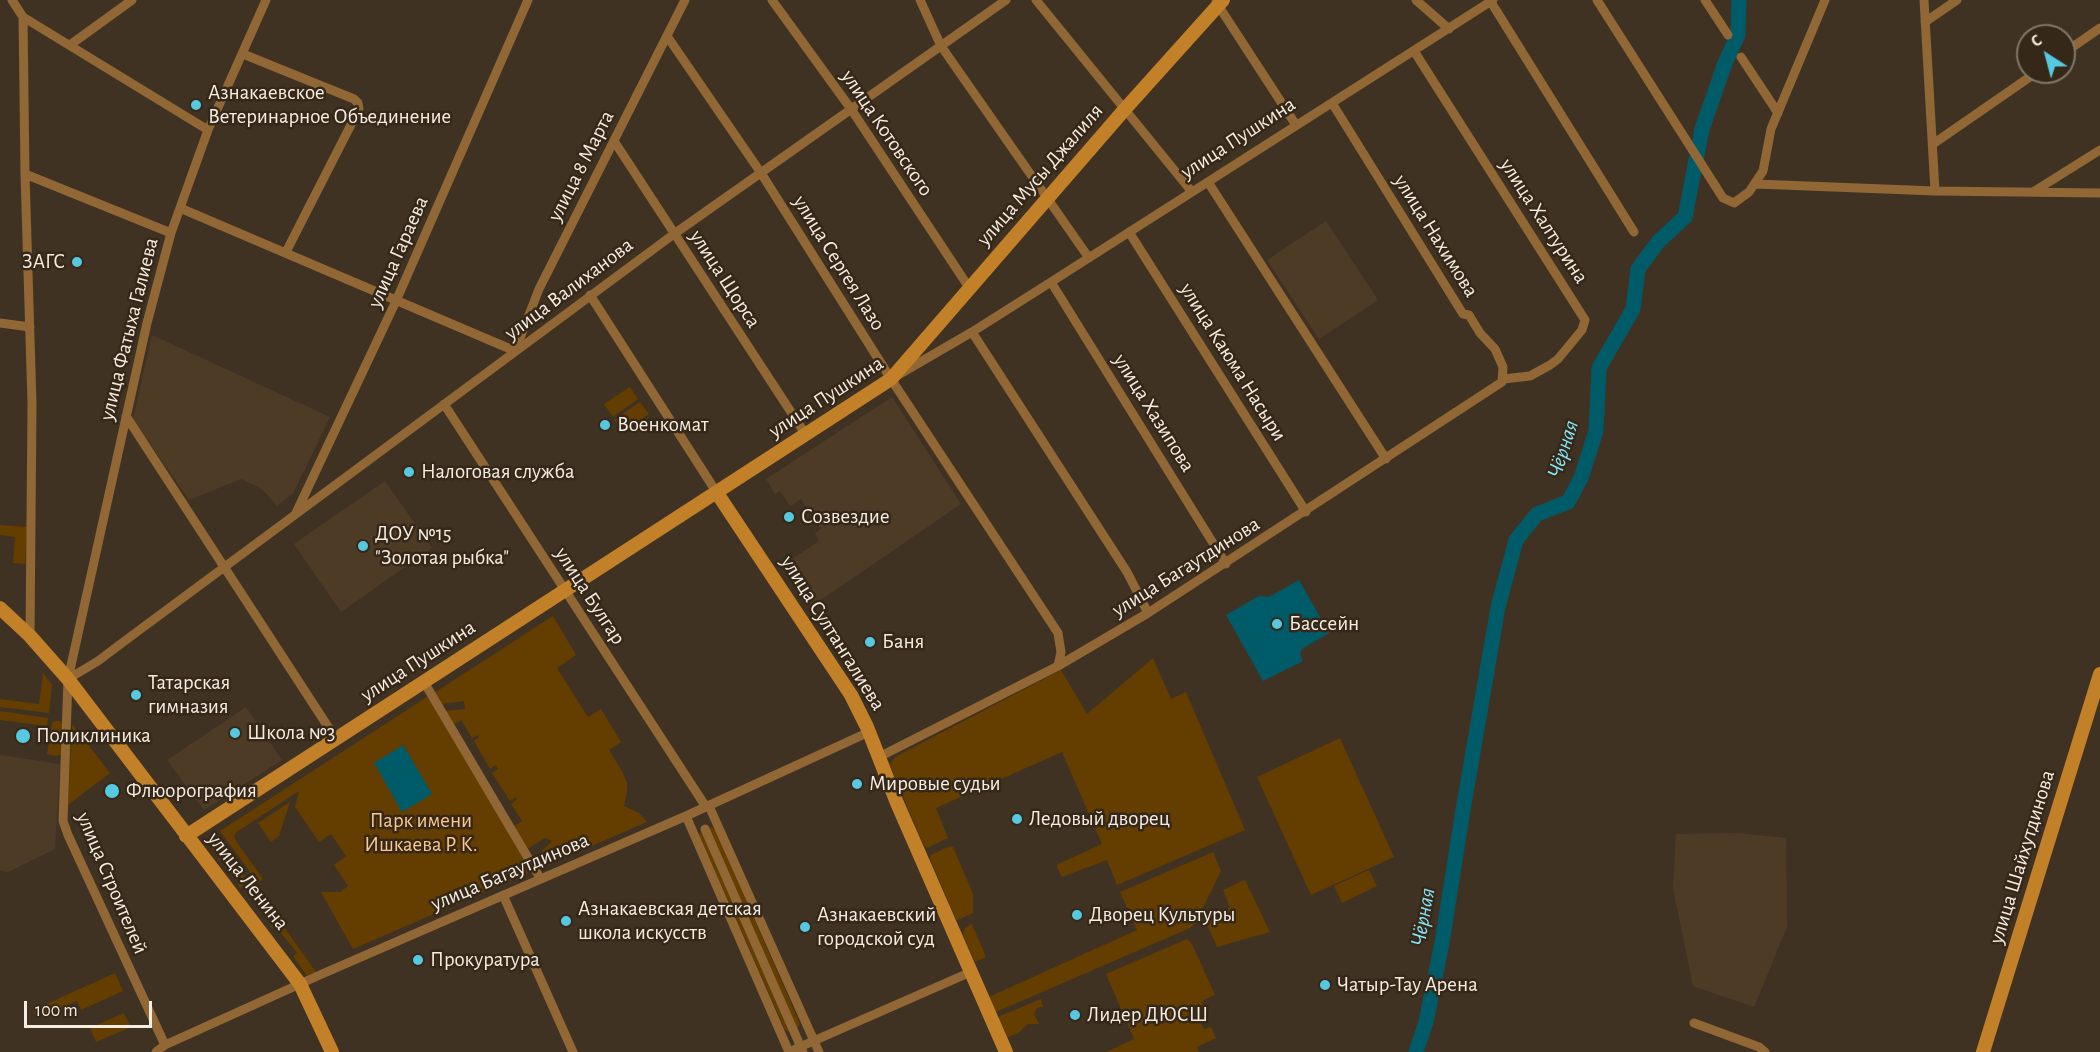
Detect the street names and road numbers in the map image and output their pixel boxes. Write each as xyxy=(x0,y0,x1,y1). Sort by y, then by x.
street label: улица Котовского xyxy=(836,65,938,201)
street label: улица Пушкина xyxy=(1176,92,1300,184)
street label: улица Мусы Джалиля xyxy=(971,99,1109,251)
street label: улица 8 Марта xyxy=(542,106,620,226)
street label: улица Халтурина xyxy=(1494,154,1594,288)
street label: улица Нахимова xyxy=(1388,170,1484,302)
street label: улица Сергея Лазо xyxy=(787,191,891,335)
street label: улица Гараева xyxy=(362,192,434,312)
street label: улица Щорса xyxy=(684,225,766,333)
street label: улица Валиханова xyxy=(500,232,638,346)
street label: улица Фатыха Галиева xyxy=(94,235,164,423)
street label: улица Каюма Насыри xyxy=(1174,278,1292,446)
street label: улица Хазипова xyxy=(1108,349,1200,477)
street label: улица Пушкина xyxy=(764,351,888,443)
street label: улица Багаутдинова xyxy=(1108,511,1264,623)
street label: улица Булгар xyxy=(549,543,631,649)
street label: улица Султангалиева xyxy=(775,551,891,715)
street label: улица Пушкина xyxy=(356,615,480,707)
street label: улица Шайхутдинова xyxy=(1984,767,2060,947)
street label: улица Строителей xyxy=(71,808,153,958)
street label: улица Ленина xyxy=(202,827,294,935)
street label: улица Багаутдинова xyxy=(427,827,593,917)

